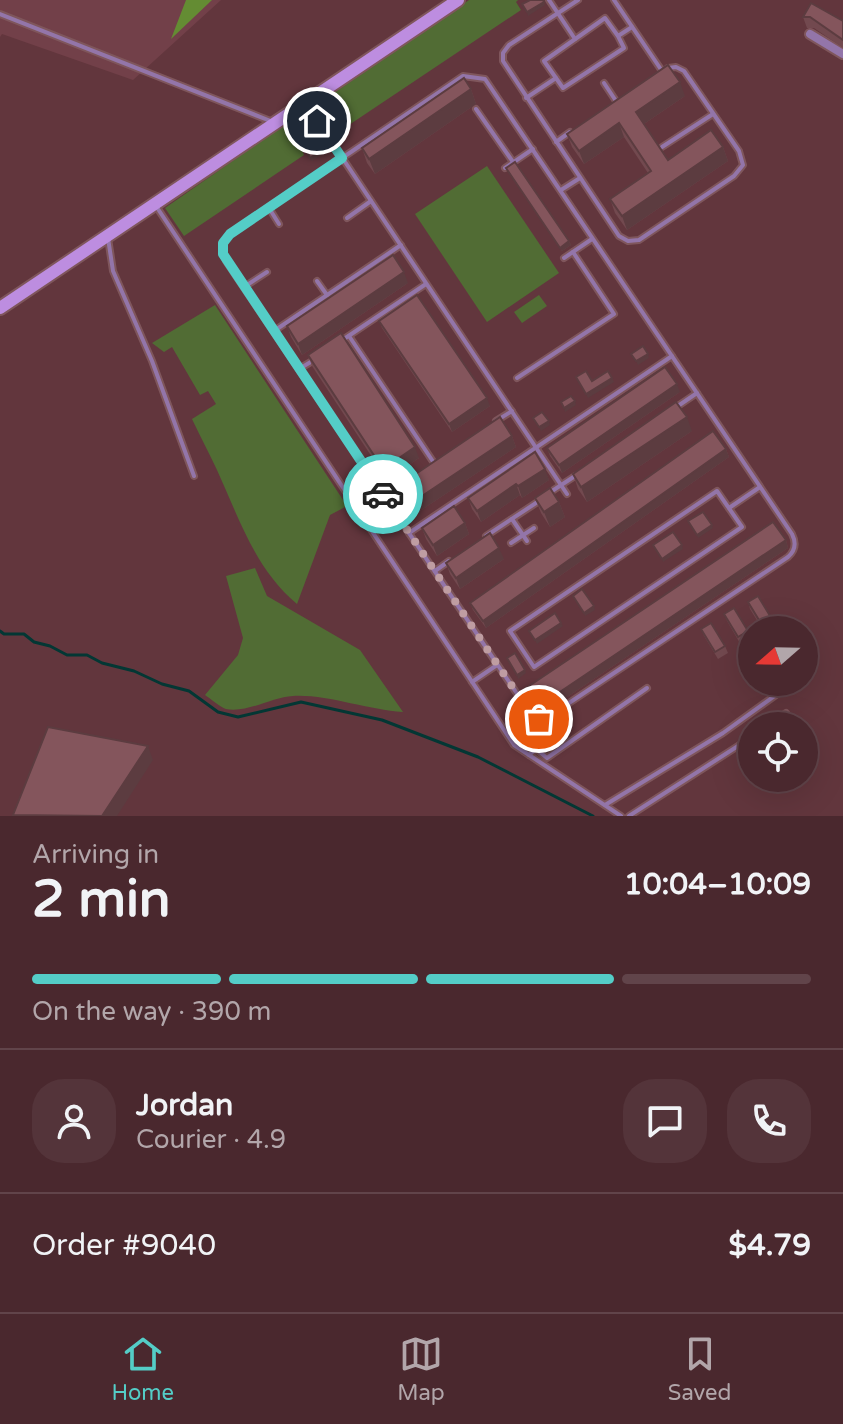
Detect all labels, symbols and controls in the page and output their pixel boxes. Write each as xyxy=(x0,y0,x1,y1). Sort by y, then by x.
pin xyxy=(283,87,351,155)
icon: home xyxy=(295,99,339,143)
courier xyxy=(343,454,423,534)
icon: car xyxy=(361,472,405,516)
north arrow xyxy=(738,616,818,696)
map controls xyxy=(738,616,818,792)
pin xyxy=(505,685,573,753)
icon: bag xyxy=(517,697,561,741)
button: locate xyxy=(738,712,818,792)
text: Arriving in xyxy=(32,839,159,870)
text: 10:04–10:09 xyxy=(624,866,811,903)
text: 2 min xyxy=(32,868,171,931)
text: On the way · 390 m xyxy=(32,996,271,1027)
button: person xyxy=(32,1079,116,1163)
button: chat xyxy=(623,1079,707,1163)
button: phone xyxy=(727,1079,811,1163)
text: Jordan xyxy=(136,1087,233,1124)
text: Courier · 4.9 xyxy=(136,1124,286,1155)
text: Order #9040 xyxy=(32,1227,216,1264)
text: $4.79 xyxy=(729,1227,811,1264)
tab: Home xyxy=(112,1332,174,1406)
tab: Map xyxy=(397,1332,445,1406)
tab: Saved xyxy=(668,1332,731,1406)

